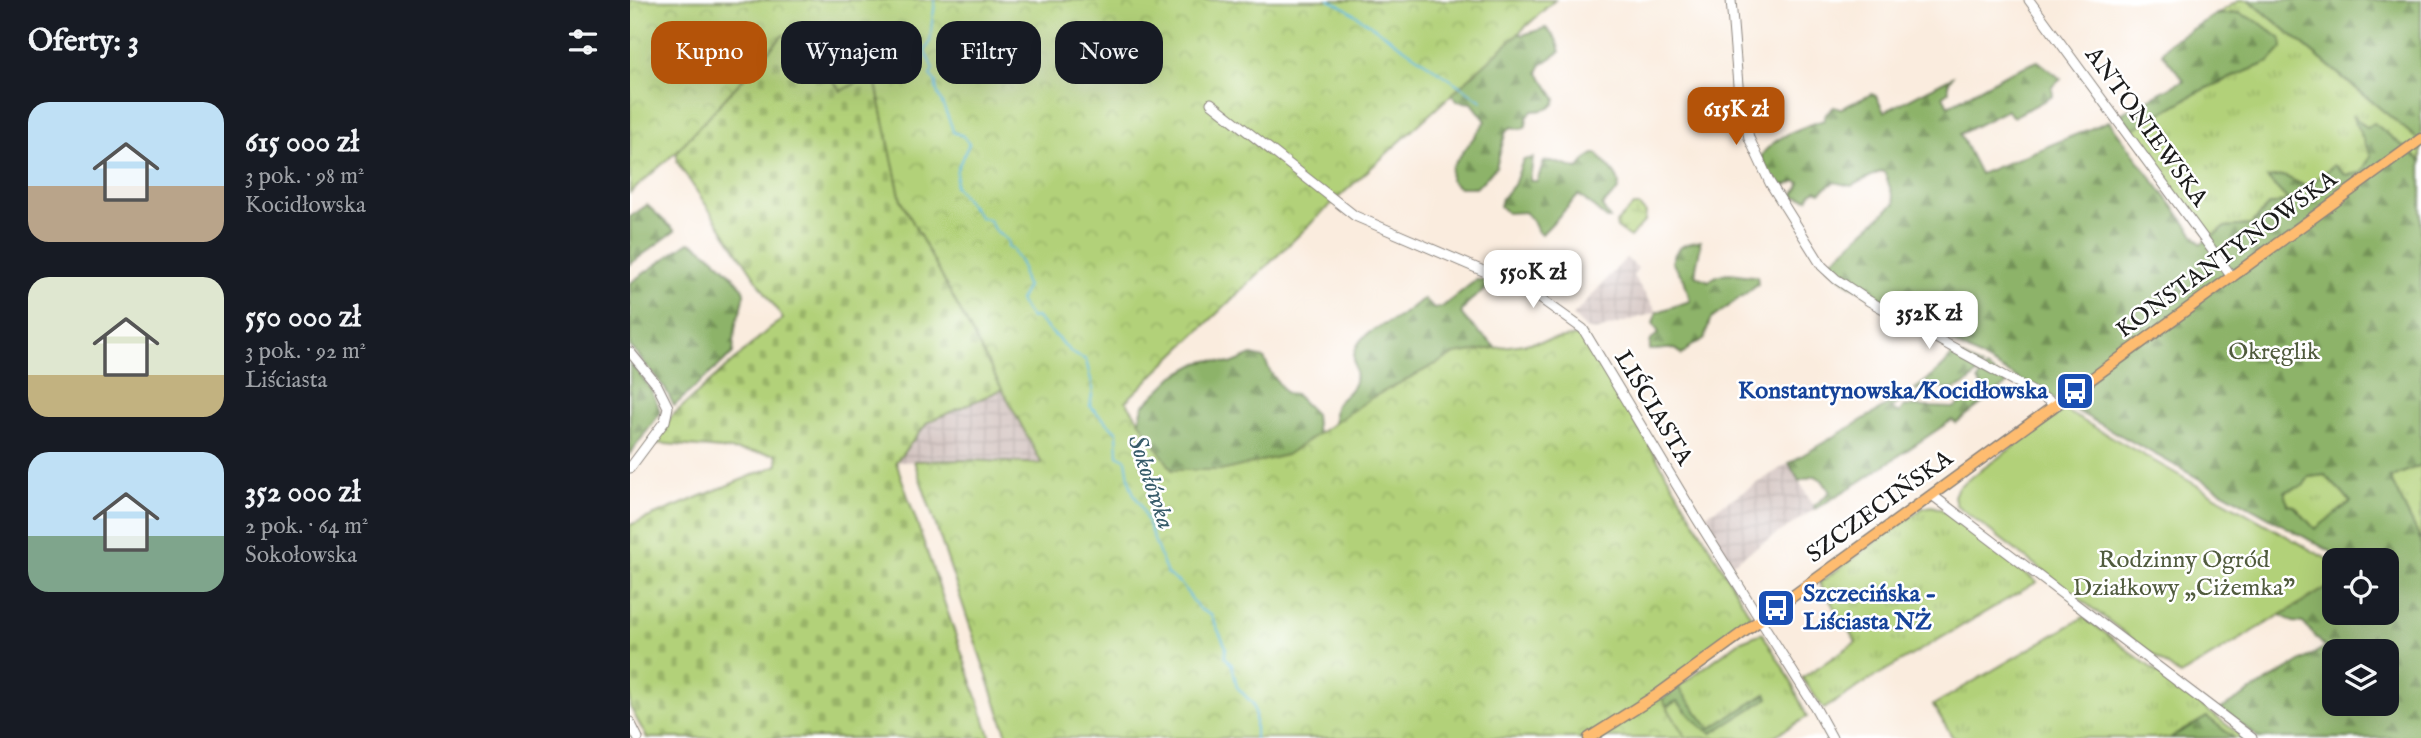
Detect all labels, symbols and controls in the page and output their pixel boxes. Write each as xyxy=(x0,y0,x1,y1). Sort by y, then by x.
chip: Kupno xyxy=(651,21,767,84)
chip: Wynajem xyxy=(781,21,922,84)
chip: Filtry xyxy=(936,21,1041,84)
chip: Nowe xyxy=(1055,21,1163,84)
text: Oferty: 3 xyxy=(28,23,139,61)
icon: filters xyxy=(564,23,602,61)
street label: ANTONIEWSKA xyxy=(2077,40,2215,214)
pin: 615K zł xyxy=(1671,88,1801,147)
text: 615K zł xyxy=(1703,95,1769,124)
text: 615 000 zł xyxy=(245,124,359,162)
icon: home xyxy=(84,130,168,214)
text: 3 pok. · 98 m² xyxy=(245,162,364,191)
street label: KONSTANTYNOWSKA xyxy=(2110,164,2344,346)
text: Kocidłowska xyxy=(245,191,366,220)
pin: 550K zł xyxy=(1468,250,1598,310)
text: 550K zł xyxy=(1500,258,1566,287)
pin: 352K zł xyxy=(1864,292,1994,351)
text: 550 000 zł xyxy=(245,299,361,337)
text: 352K zł xyxy=(1896,299,1962,328)
icon: home xyxy=(84,305,168,389)
text: 3 pok. · 92 m² xyxy=(245,337,366,366)
park label: Okręglik xyxy=(2228,337,2320,368)
street label: LIŚCIASTA xyxy=(1607,345,1700,472)
text: Liściasta xyxy=(245,366,327,395)
bus stop icon: Konstantynowska/Kocidłowska xyxy=(2054,370,2096,412)
place label: Konstantynowska/Kocidłowska xyxy=(1738,376,2049,407)
water label: Sokołówka xyxy=(1119,430,1183,534)
street label: SZCZECIŃSKA xyxy=(1801,443,1960,571)
text: 352 000 zł xyxy=(245,474,360,512)
icon: home xyxy=(84,480,168,564)
text: 2 pok. · 64 m² xyxy=(245,512,368,541)
text: Sokołowska xyxy=(245,541,357,570)
park label: Rodzinny Ogród Działkowy „Ciżemka” xyxy=(2073,545,2295,604)
map controls xyxy=(2322,548,2399,716)
button: locate xyxy=(2322,548,2399,625)
place label: Szczecińska - Liściasta NŻ xyxy=(1803,579,1936,638)
bus stop icon: Szczecińska - Liściasta NŻ xyxy=(1755,587,1797,629)
button: layers xyxy=(2322,639,2399,716)

